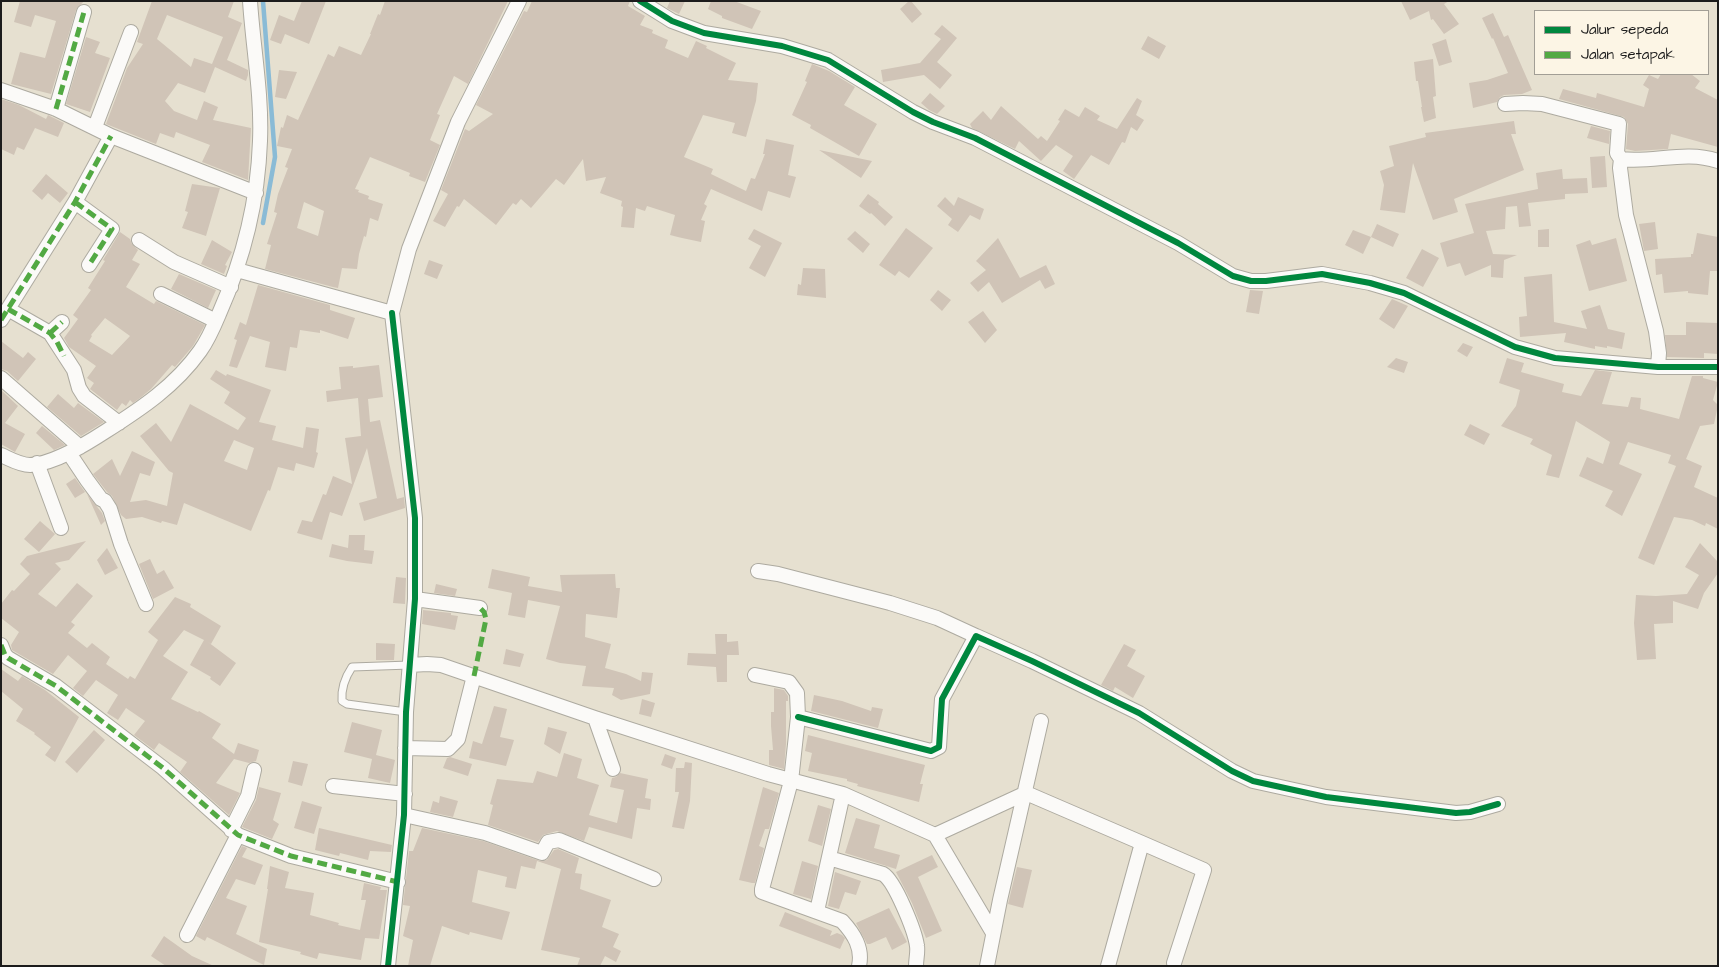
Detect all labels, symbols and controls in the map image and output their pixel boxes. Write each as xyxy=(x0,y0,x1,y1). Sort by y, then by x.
legend xyxy=(1534,10,1709,75)
text: Jalur sepeda xyxy=(1581,19,1668,40)
text: Jalan setapak xyxy=(1581,44,1675,65)

